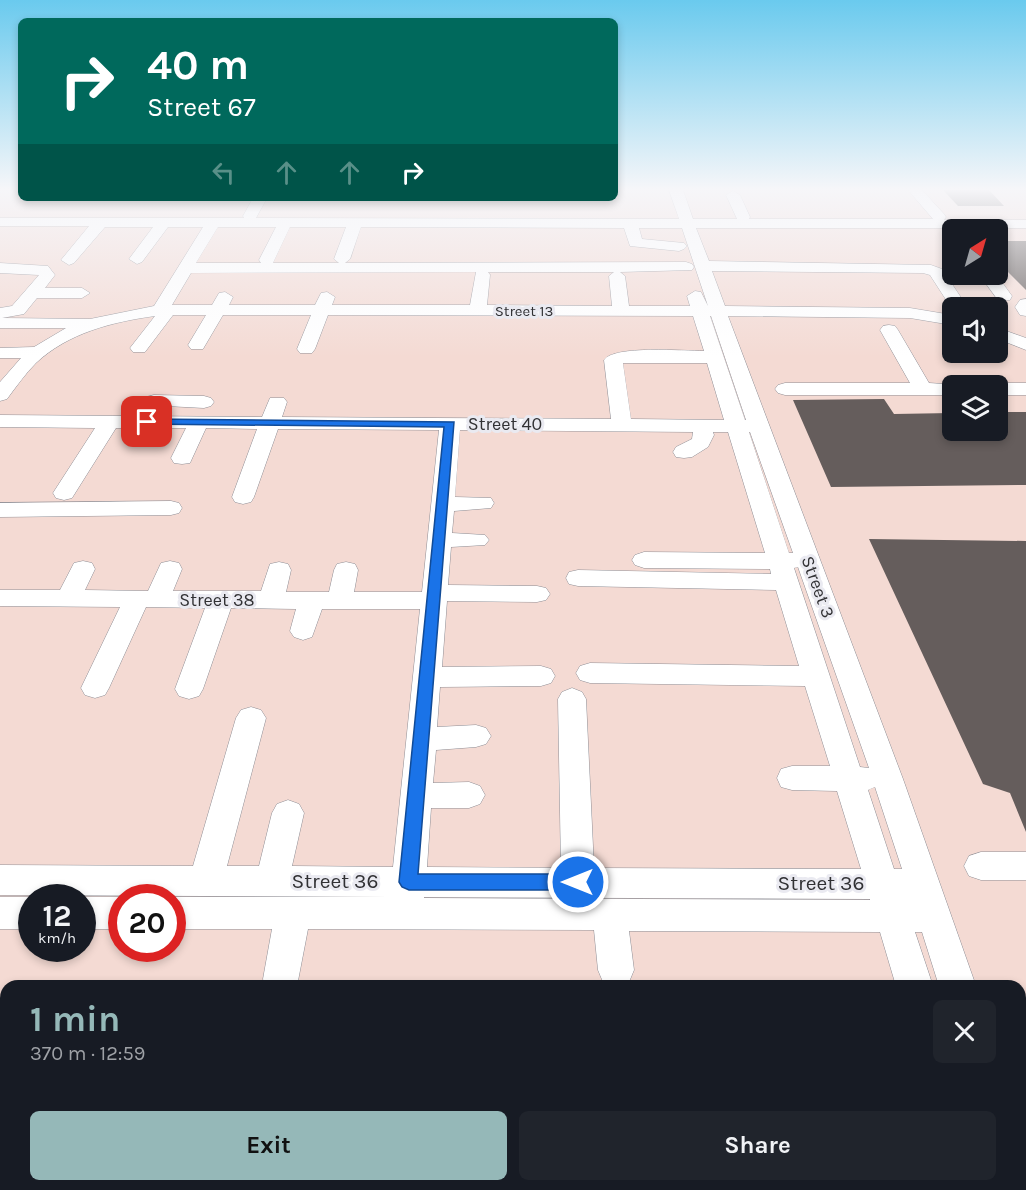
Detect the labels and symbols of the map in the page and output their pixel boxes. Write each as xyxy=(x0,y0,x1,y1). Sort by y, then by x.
north arrow xyxy=(942,219,1008,285)
street label: Street 13 xyxy=(495,302,553,320)
pin xyxy=(121,396,172,447)
street label: Street 40 xyxy=(468,413,542,435)
street label: Street 3 xyxy=(797,553,839,621)
street label: Street 38 xyxy=(179,589,255,611)
position arrow xyxy=(546,850,610,914)
street label: Street 36 xyxy=(291,869,379,893)
street label: Street 36 xyxy=(777,871,865,895)
speed limit sign: 20 xyxy=(108,884,186,962)

